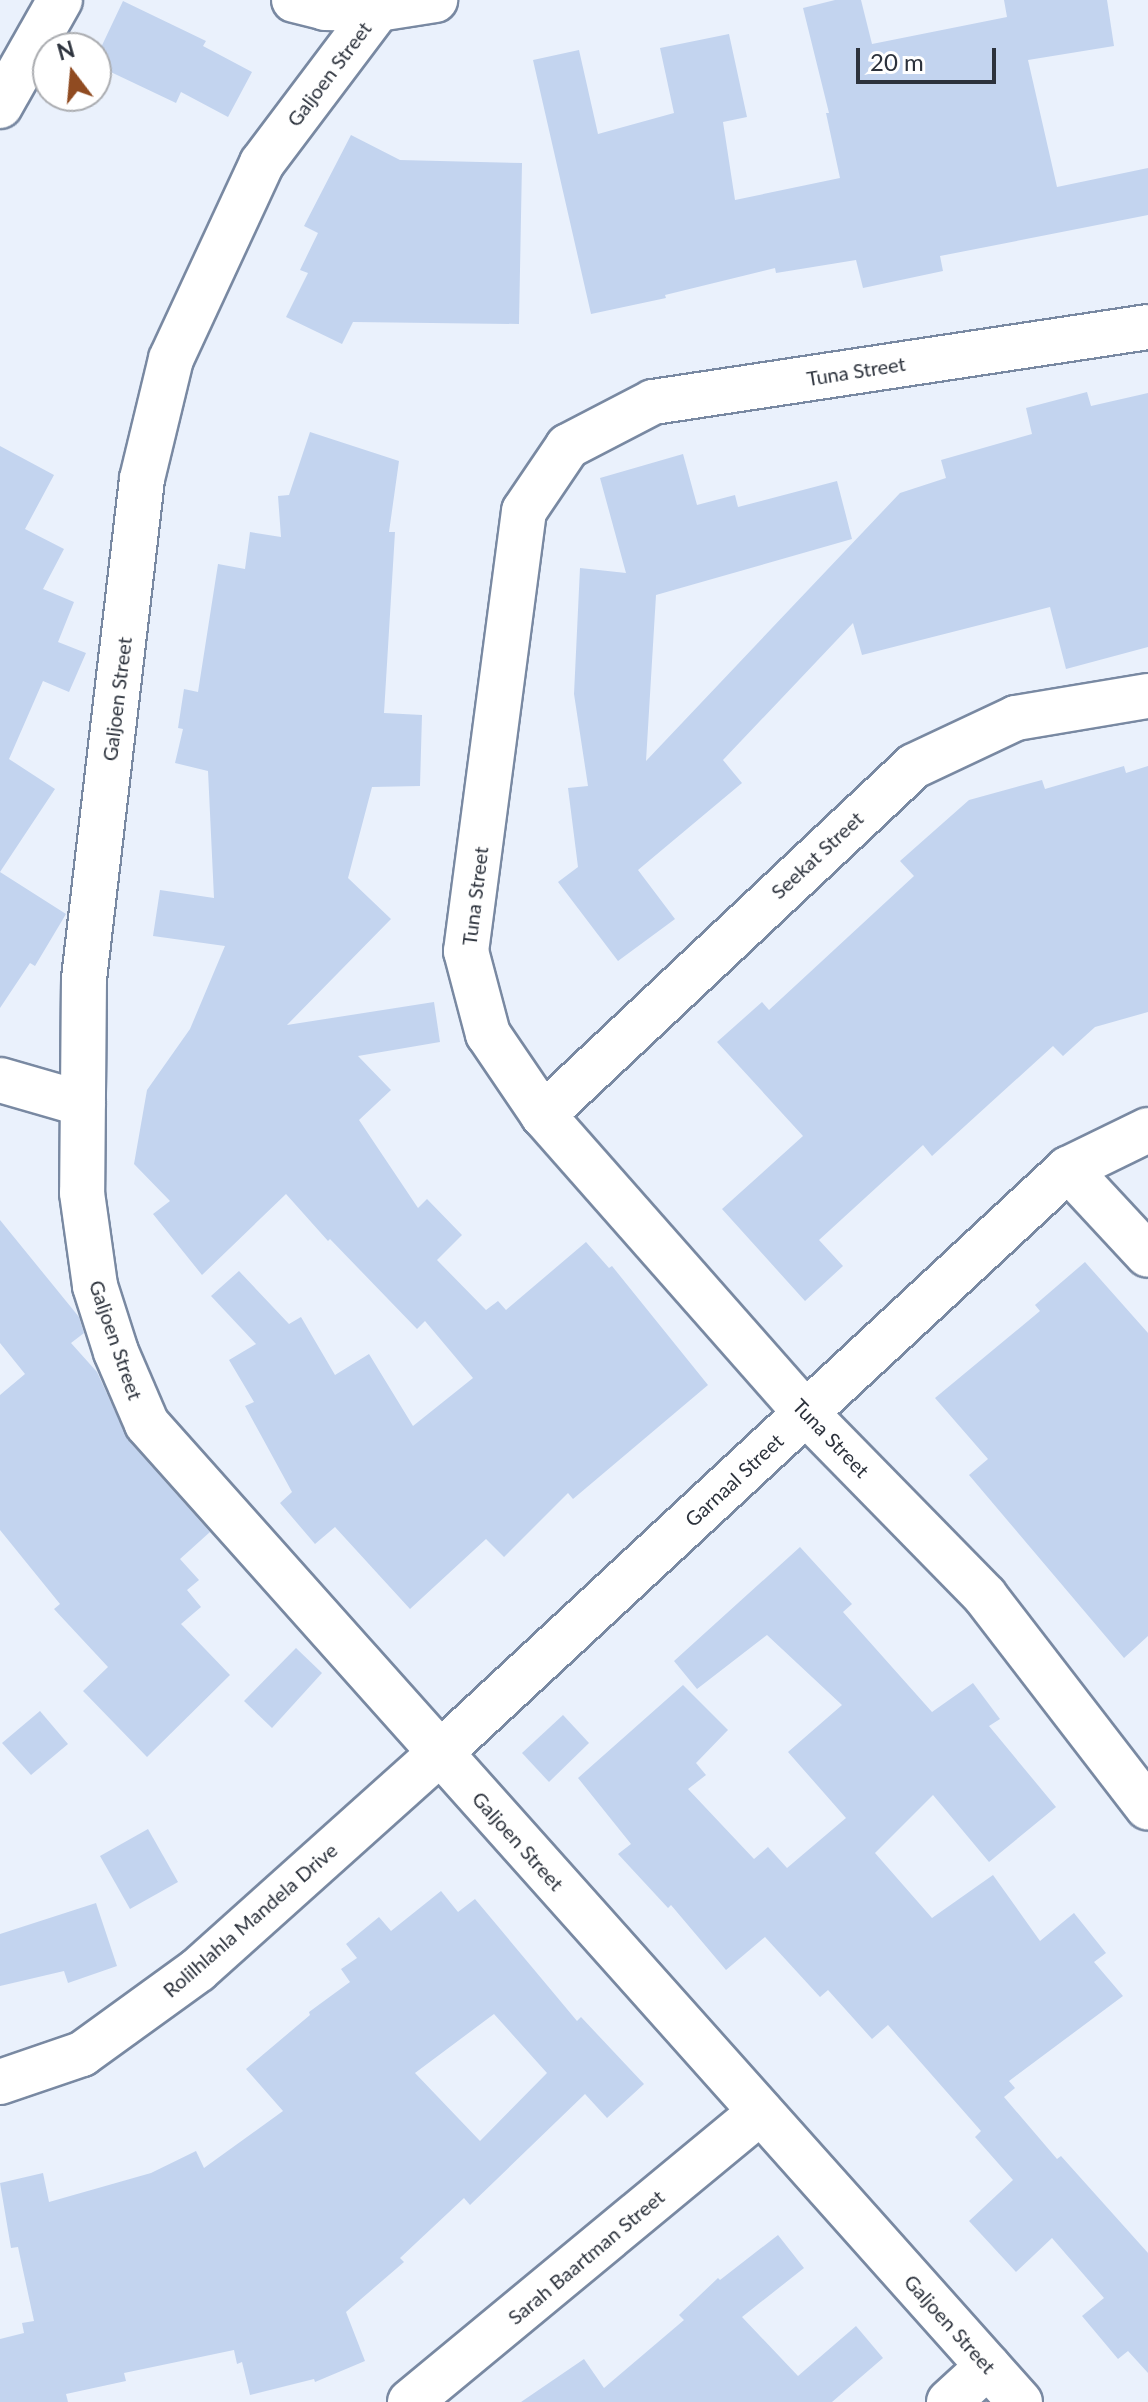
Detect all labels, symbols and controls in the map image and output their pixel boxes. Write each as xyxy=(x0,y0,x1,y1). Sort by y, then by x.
street label: Galjoen Street xyxy=(282,17,376,131)
north arrow xyxy=(32,32,112,112)
scale bar xyxy=(860,32,1000,82)
text: N xyxy=(54,35,78,66)
text: 20 m xyxy=(870,47,924,76)
street label: Tuna Street xyxy=(805,351,907,391)
street label: Galjoen Street xyxy=(97,636,137,762)
street label: Seekat Street xyxy=(766,806,868,904)
street label: Tuna Street xyxy=(457,845,493,947)
street label: Galjoen Street xyxy=(84,1277,148,1403)
street label: Tuna Street xyxy=(788,1394,874,1482)
street label: Garnaal Street xyxy=(680,1428,788,1532)
street label: Galjoen Street xyxy=(467,1787,569,1895)
street label: Rolilhlahla Mandela Drive xyxy=(158,1838,342,2002)
street label: Sarah Baartman Street xyxy=(503,2185,669,2329)
street label: Galjoen Street xyxy=(899,2270,1001,2378)

